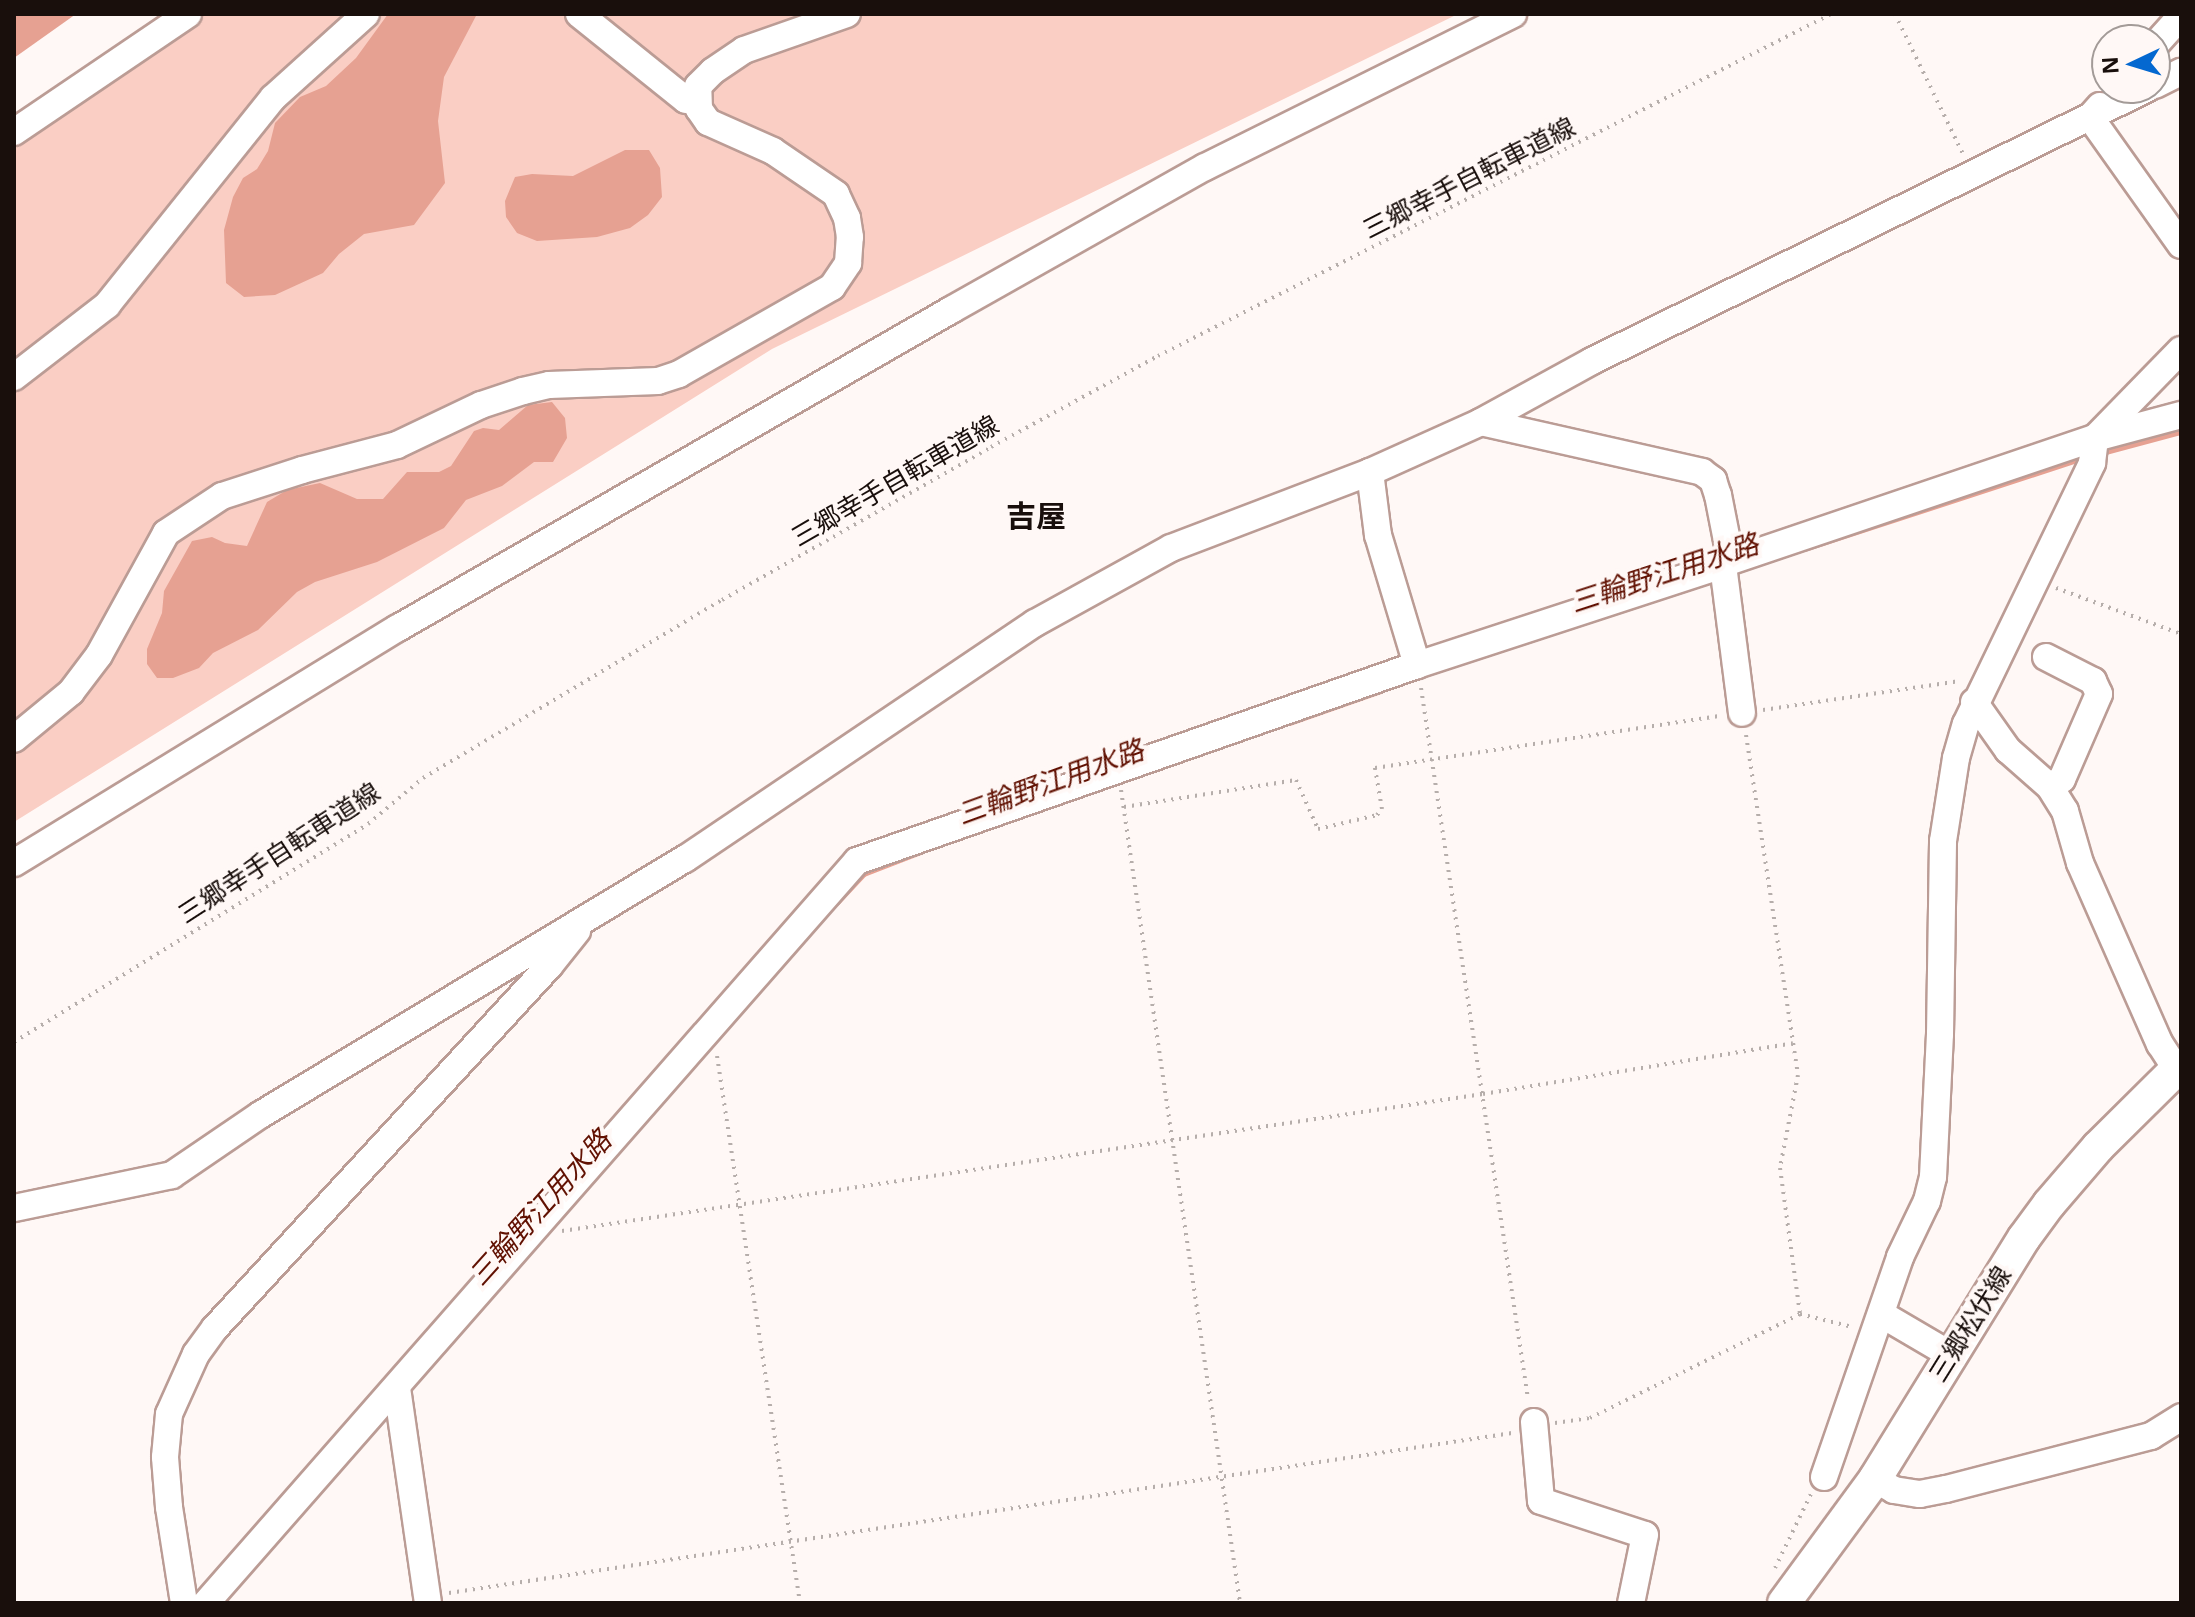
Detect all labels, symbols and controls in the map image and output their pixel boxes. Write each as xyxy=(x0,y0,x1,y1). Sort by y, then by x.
north arrow xyxy=(2091,24,2171,104)
text: N xyxy=(2093,56,2125,76)
street label: 三郷幸手自転車道線 xyxy=(1358,111,1580,245)
street label: 三郷幸手自転車道線 xyxy=(786,409,1004,553)
district label: 吉屋 xyxy=(1006,498,1066,534)
water label: 三輪野江用水路 xyxy=(1566,526,1762,618)
water label: 三輪野江用水路 xyxy=(952,732,1148,830)
street label: 三郷幸手自転車道線 xyxy=(172,776,386,930)
water label: 三輪野江用水路 xyxy=(461,1123,617,1291)
street label: 三郷松伏線 xyxy=(1922,1261,2018,1387)

